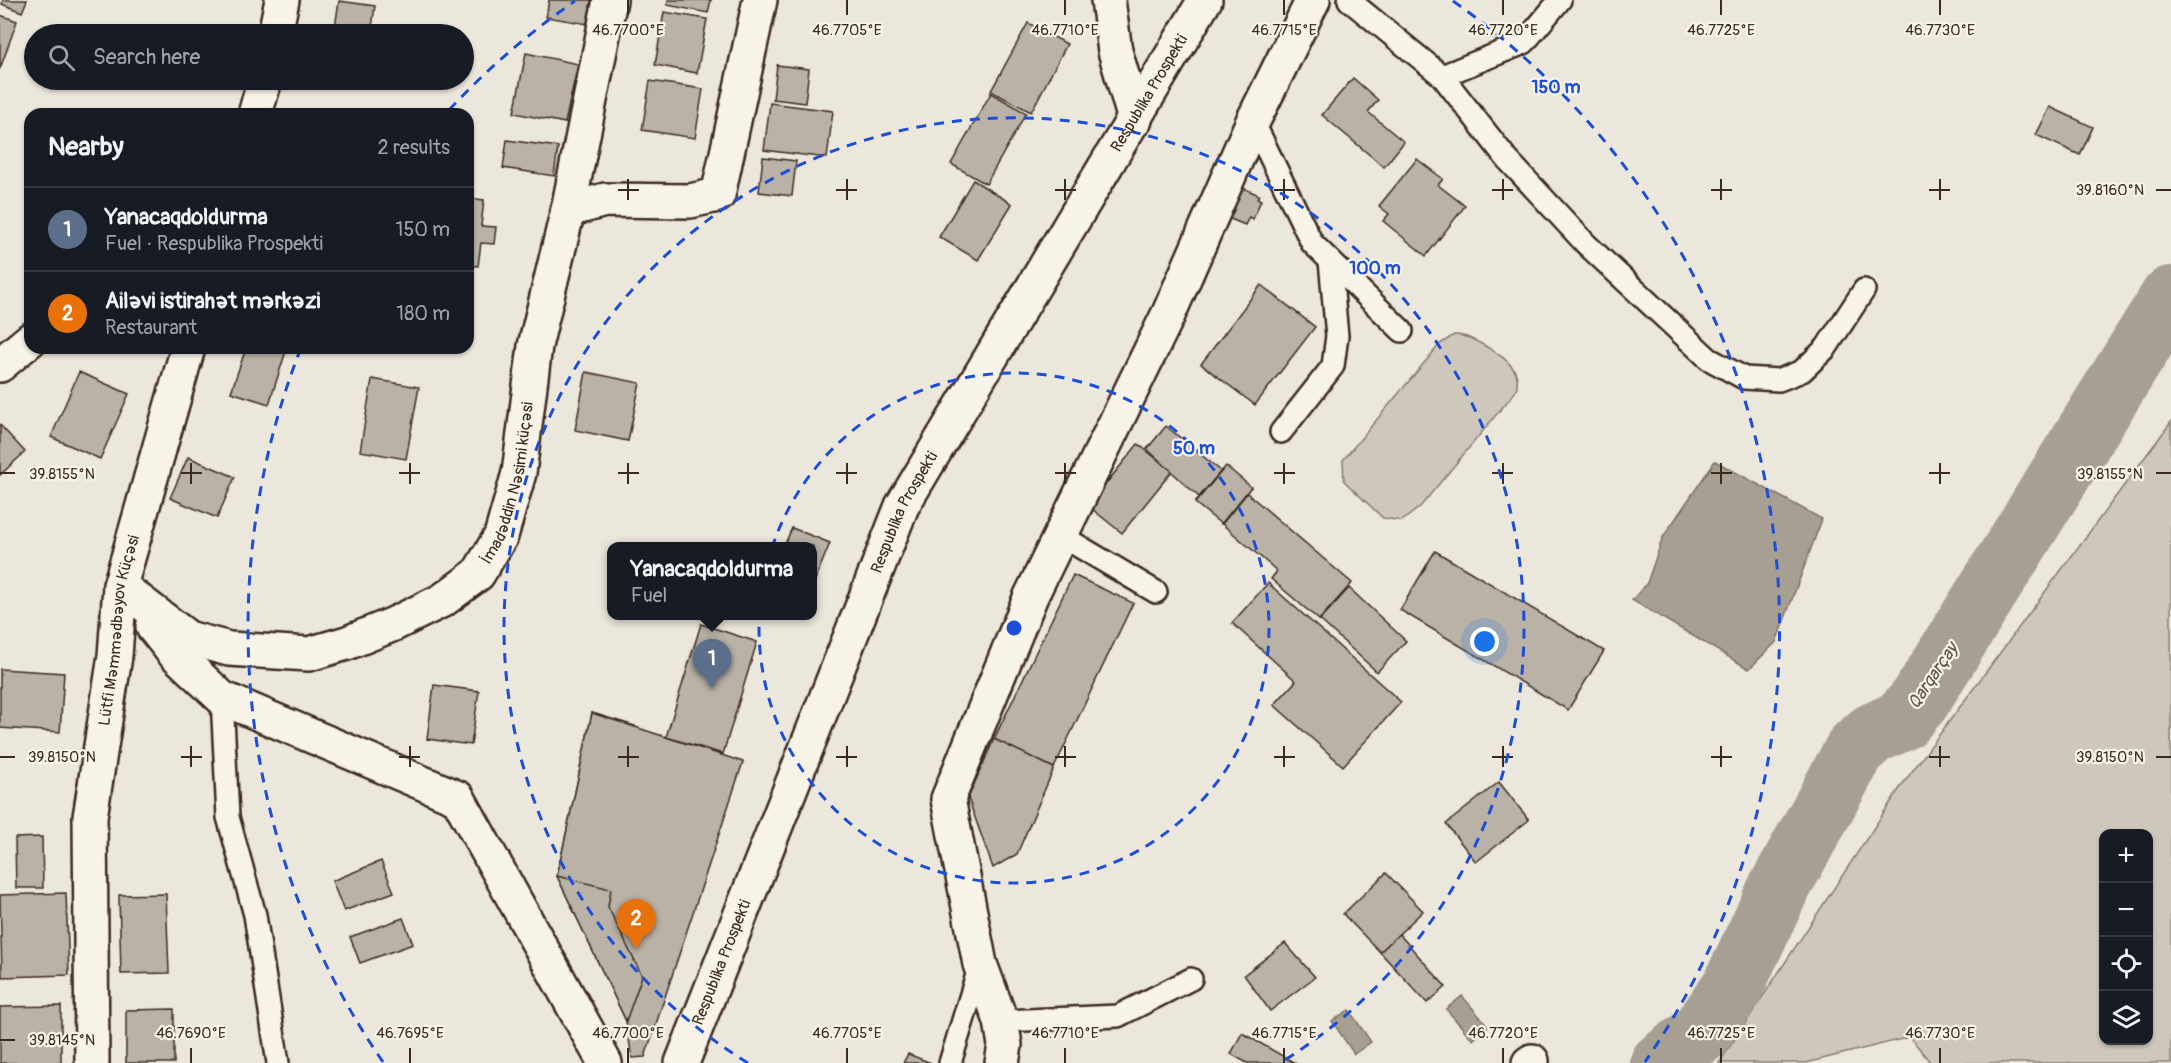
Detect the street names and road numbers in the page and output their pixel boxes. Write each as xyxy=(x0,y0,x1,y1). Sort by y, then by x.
street label: Respublika Prospekti xyxy=(1106,31,1192,156)
street label: İmadəddin Nəsimi küçəsi xyxy=(476,401,538,568)
street label: Respublika Prospekti xyxy=(866,448,942,576)
street label: Lütfi Məmmədbəyov Küçəsi xyxy=(94,533,144,727)
street label: Respublika Prospekti xyxy=(688,897,755,1028)

